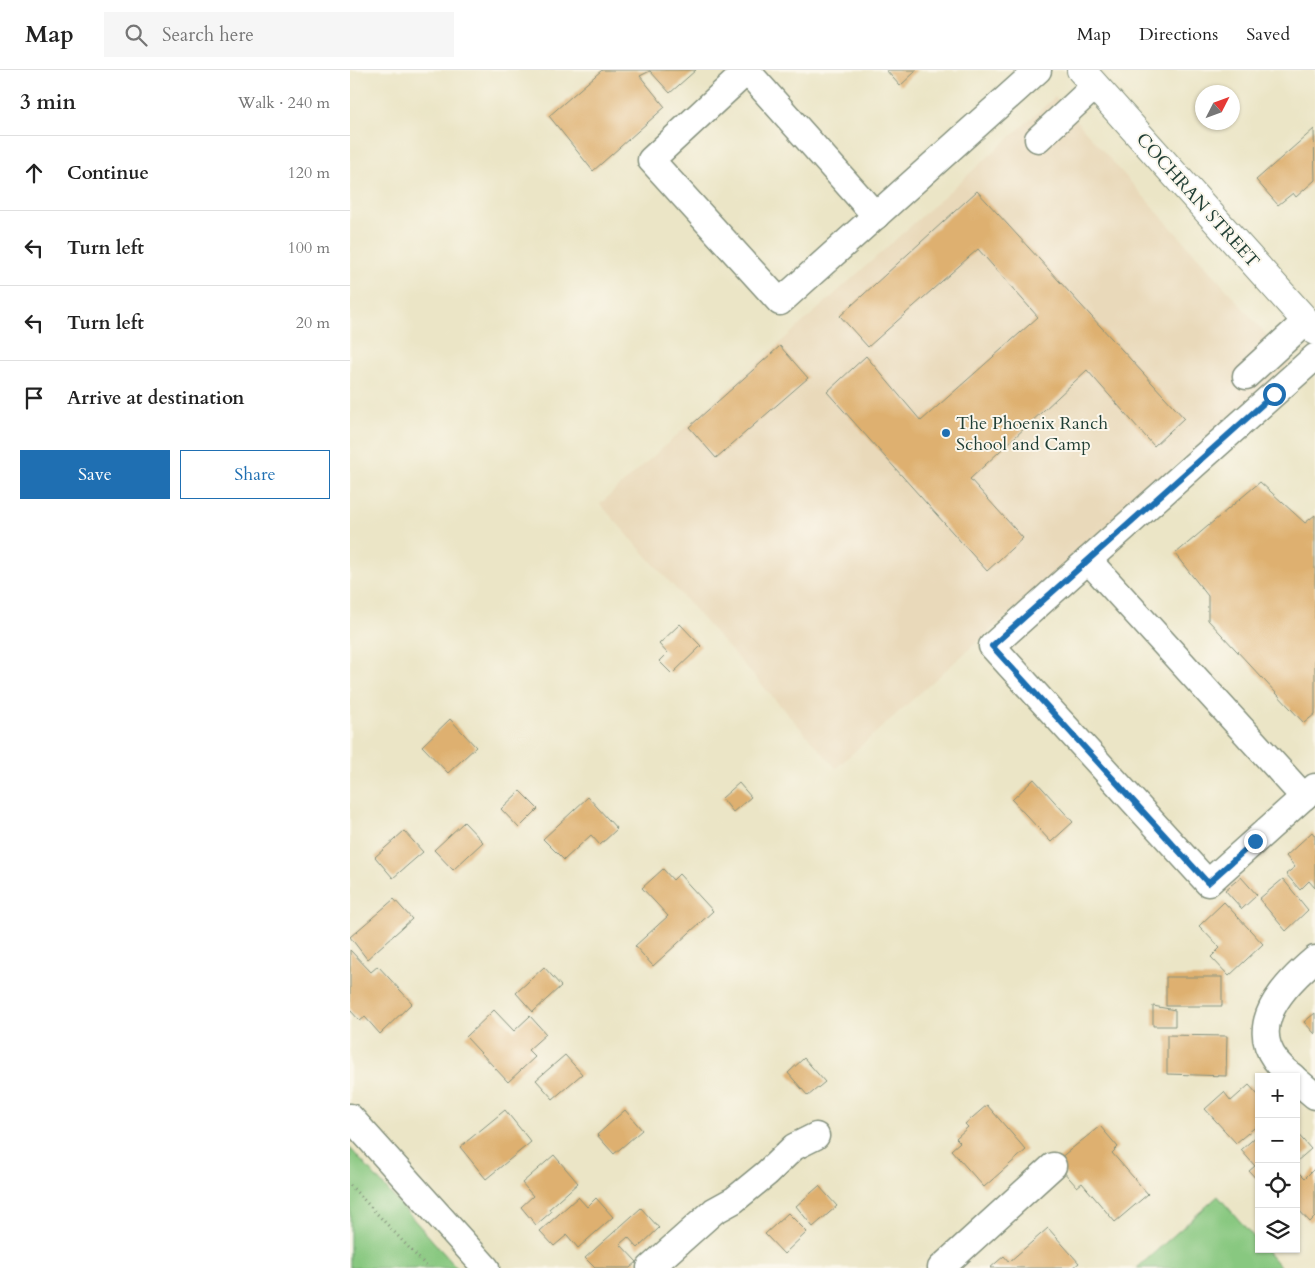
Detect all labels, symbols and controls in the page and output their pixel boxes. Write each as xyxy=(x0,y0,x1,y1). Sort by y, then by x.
search box xyxy=(104,12,454,57)
text: Map xyxy=(25,18,74,51)
icon: search xyxy=(122,21,150,49)
text: Search here xyxy=(162,22,254,48)
text: Map xyxy=(1077,22,1111,47)
text: Directions xyxy=(1139,22,1218,47)
text: Saved xyxy=(1246,22,1290,47)
north arrow xyxy=(1195,85,1240,130)
text: 3 min xyxy=(20,88,76,117)
text: Walk · 240 m xyxy=(238,92,330,114)
street label: COCHRAN STREET xyxy=(1130,127,1265,273)
icon: ahead xyxy=(20,159,48,187)
text: Continue xyxy=(67,160,149,186)
text: 120 m xyxy=(288,162,330,184)
icon: left xyxy=(20,234,48,262)
text: Turn left xyxy=(67,235,144,261)
text: 100 m xyxy=(288,237,330,259)
icon: left xyxy=(20,309,48,337)
text: Turn left xyxy=(67,310,144,336)
text: 20 m xyxy=(296,312,330,334)
route start xyxy=(1263,383,1286,406)
icon: arrive xyxy=(20,384,48,412)
text: Arrive at destination xyxy=(67,385,244,411)
place label: The Phoenix Ranch School and Camp xyxy=(956,411,1108,457)
marker: The Phoenix Ranch School and Camp xyxy=(940,427,952,439)
button: Save xyxy=(20,450,170,499)
button: Share xyxy=(180,450,330,499)
route end xyxy=(1244,830,1267,853)
map controls xyxy=(1255,1073,1300,1253)
button: + xyxy=(1255,1073,1300,1118)
button: − xyxy=(1255,1118,1300,1163)
button: locate xyxy=(1255,1163,1300,1208)
button: layers xyxy=(1255,1208,1300,1253)

